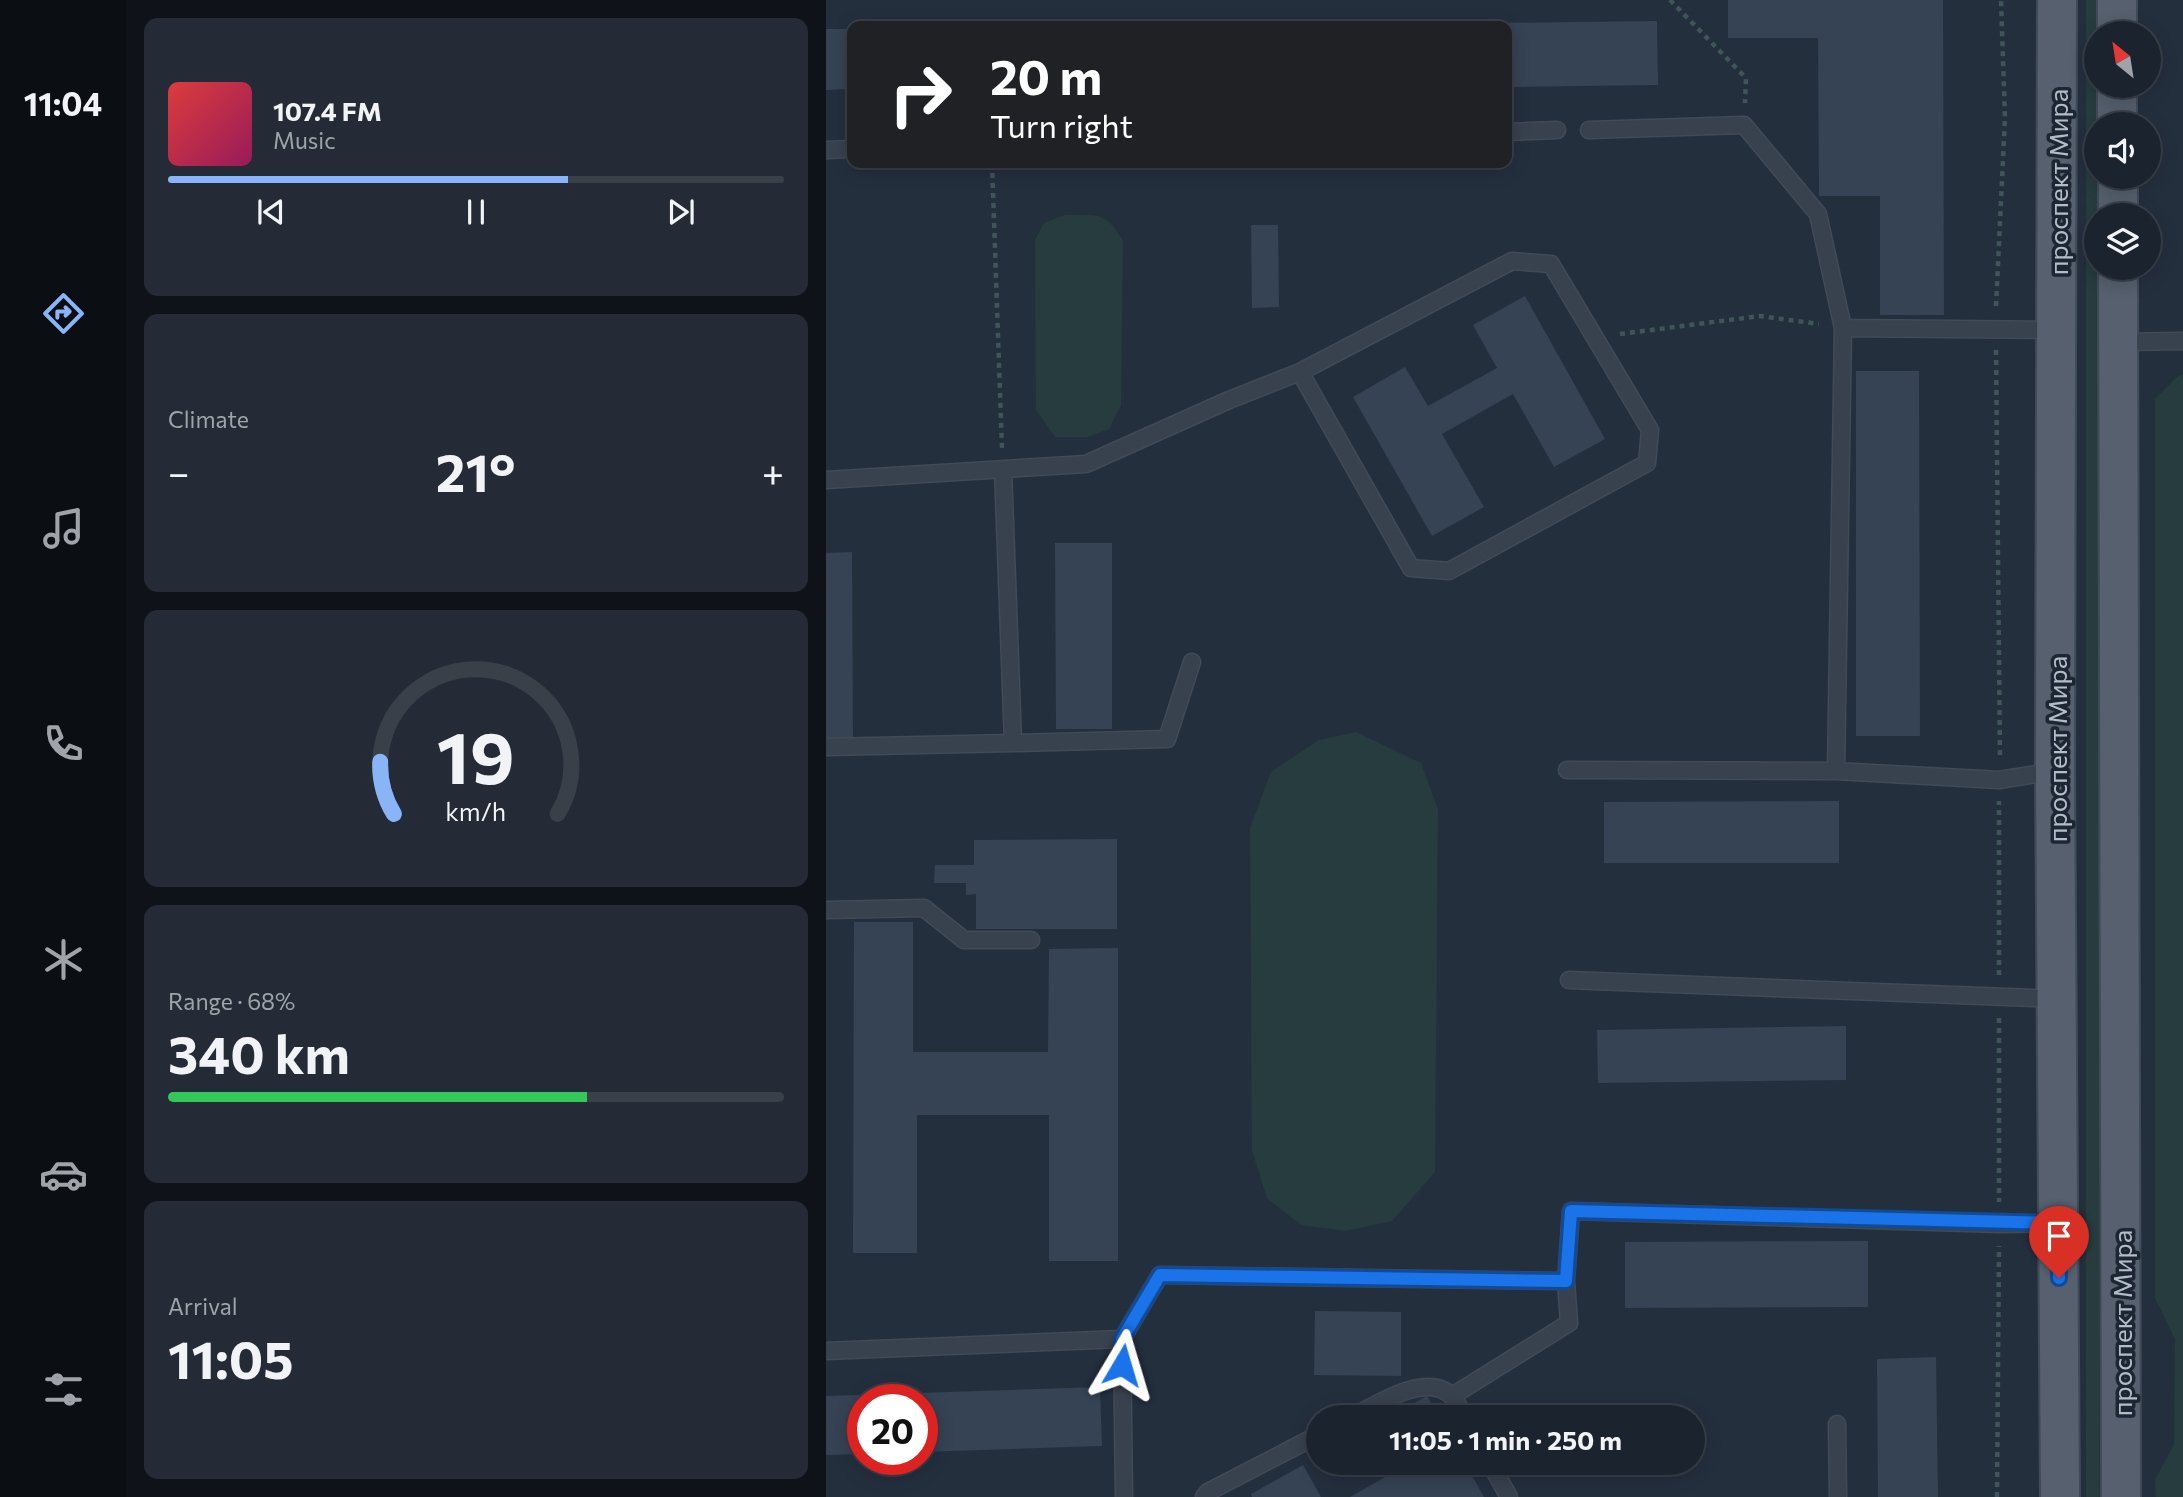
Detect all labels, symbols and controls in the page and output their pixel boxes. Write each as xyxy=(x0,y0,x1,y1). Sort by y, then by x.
north arrow xyxy=(2084,21,2161,98)
map controls xyxy=(2084,21,2161,280)
text: 20 m xyxy=(990,45,1102,105)
icon: right xyxy=(875,49,966,140)
text: 11:04 xyxy=(24,83,102,123)
street label: проспект Мира xyxy=(2042,89,2073,275)
text: 107.4 FM xyxy=(273,95,382,126)
text: Turn right xyxy=(990,105,1133,145)
button: sound xyxy=(2084,112,2161,189)
text: Music xyxy=(273,126,336,154)
icon: previous xyxy=(252,193,290,231)
icon: pause xyxy=(457,193,495,231)
icon: next xyxy=(662,193,700,231)
button: layers xyxy=(2084,203,2161,280)
icon: directions xyxy=(39,289,88,338)
text: Climate xyxy=(168,405,249,433)
text: 21° xyxy=(436,439,515,503)
text: − xyxy=(168,448,190,495)
text: + xyxy=(762,448,784,495)
icon: music xyxy=(39,504,88,553)
street label: проспект Мира xyxy=(2041,656,2072,842)
text: 19 xyxy=(437,711,515,800)
icon: phone xyxy=(39,719,88,768)
text: km/h xyxy=(446,796,506,826)
icon: climate xyxy=(39,935,88,984)
text: Range · 68% xyxy=(168,987,295,1015)
text: 340 km xyxy=(168,1021,350,1085)
icon: car xyxy=(39,1150,88,1199)
pin xyxy=(2029,1206,2089,1278)
icon: arrive xyxy=(2040,1217,2078,1255)
street label: проспект Мира xyxy=(2106,1230,2137,1416)
text: Arrival xyxy=(168,1292,238,1320)
text: 11:05 xyxy=(168,1326,294,1390)
position arrow xyxy=(1085,1328,1159,1402)
icon: filters xyxy=(39,1365,88,1414)
speed limit sign: 20 xyxy=(847,1384,938,1475)
text: 11:05 · 1 min · 250 m xyxy=(1389,1424,1622,1455)

